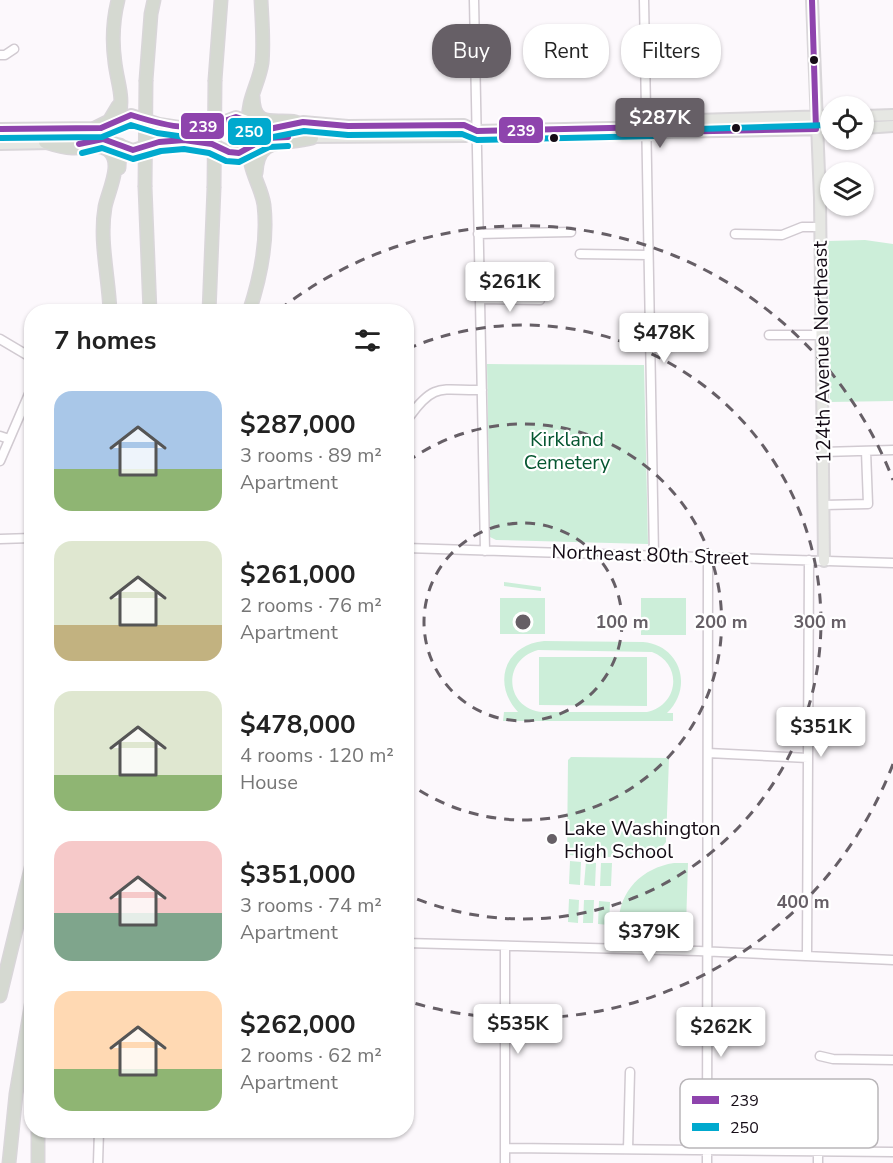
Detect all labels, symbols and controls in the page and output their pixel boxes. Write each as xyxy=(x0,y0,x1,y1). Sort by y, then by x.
chip: Buy xyxy=(432,24,511,78)
chip: Rent xyxy=(523,24,609,78)
chip: Filters xyxy=(621,24,721,78)
unlabelled marker xyxy=(808,54,820,66)
map controls xyxy=(820,96,874,216)
button: locate xyxy=(820,96,874,150)
pin: $287K xyxy=(618,98,702,149)
text: $287K xyxy=(629,104,691,131)
line badge: 239 xyxy=(180,112,225,140)
text: 239 xyxy=(189,116,217,138)
line badge: 239 xyxy=(498,116,544,144)
line badge: 250 xyxy=(227,117,272,146)
text: 239 xyxy=(507,120,535,142)
text: 250 xyxy=(235,121,263,143)
unlabelled marker xyxy=(730,122,742,134)
unlabelled marker xyxy=(548,132,560,144)
button: layers xyxy=(820,162,874,216)
street label: 124th Avenue Northeast xyxy=(807,240,837,463)
pin: $261K xyxy=(468,262,552,313)
text: $261K xyxy=(479,268,541,295)
pin: $478K xyxy=(622,313,706,364)
text: $478K xyxy=(633,319,695,346)
text: 7 homes xyxy=(54,323,156,358)
icon: filters xyxy=(351,324,384,357)
text: $287,000 xyxy=(240,407,356,442)
icon: home xyxy=(102,415,174,487)
park label: Kirkland Cemetery xyxy=(524,426,611,476)
text: 3 rooms · 89 m² xyxy=(240,442,382,469)
text: Apartment xyxy=(240,469,338,496)
street label: Northeast 80th Street xyxy=(551,538,750,572)
text: $261,000 xyxy=(240,557,356,592)
icon: home xyxy=(102,565,174,637)
text: 2 rooms · 76 m² xyxy=(240,592,382,619)
text: 100 m xyxy=(595,610,649,634)
text: 200 m xyxy=(694,610,748,634)
text: 300 m xyxy=(793,610,847,634)
centre of rings xyxy=(513,612,533,632)
text: Apartment xyxy=(240,619,338,646)
text: $478,000 xyxy=(240,707,356,742)
pin: $351K xyxy=(779,707,863,758)
text: $351K xyxy=(790,713,852,740)
icon: home xyxy=(102,715,174,787)
text: 4 rooms · 120 m² xyxy=(240,742,394,769)
text: House xyxy=(240,769,298,796)
place label: Lake Washington High School xyxy=(564,815,721,865)
marker: Lake Washington High School xyxy=(545,832,559,846)
text: $351,000 xyxy=(240,857,356,892)
icon: home xyxy=(102,865,174,937)
text: 400 m xyxy=(776,890,830,914)
text: 3 rooms · 74 m² xyxy=(240,892,382,919)
pin: $379K xyxy=(607,912,691,963)
text: $379K xyxy=(618,918,680,945)
text: Apartment xyxy=(240,919,338,946)
pin: $535K xyxy=(476,1004,560,1055)
text: $262,000 xyxy=(240,1007,356,1042)
pin: $262K xyxy=(679,1007,763,1058)
text: $535K xyxy=(487,1010,549,1037)
text: $262K xyxy=(690,1013,752,1040)
icon: home xyxy=(102,1015,174,1087)
text: 2 rooms · 62 m² xyxy=(240,1042,382,1069)
text: Apartment xyxy=(240,1069,338,1096)
legend xyxy=(680,1079,878,1148)
text: 239 xyxy=(730,1090,759,1112)
text: 250 xyxy=(730,1117,759,1139)

